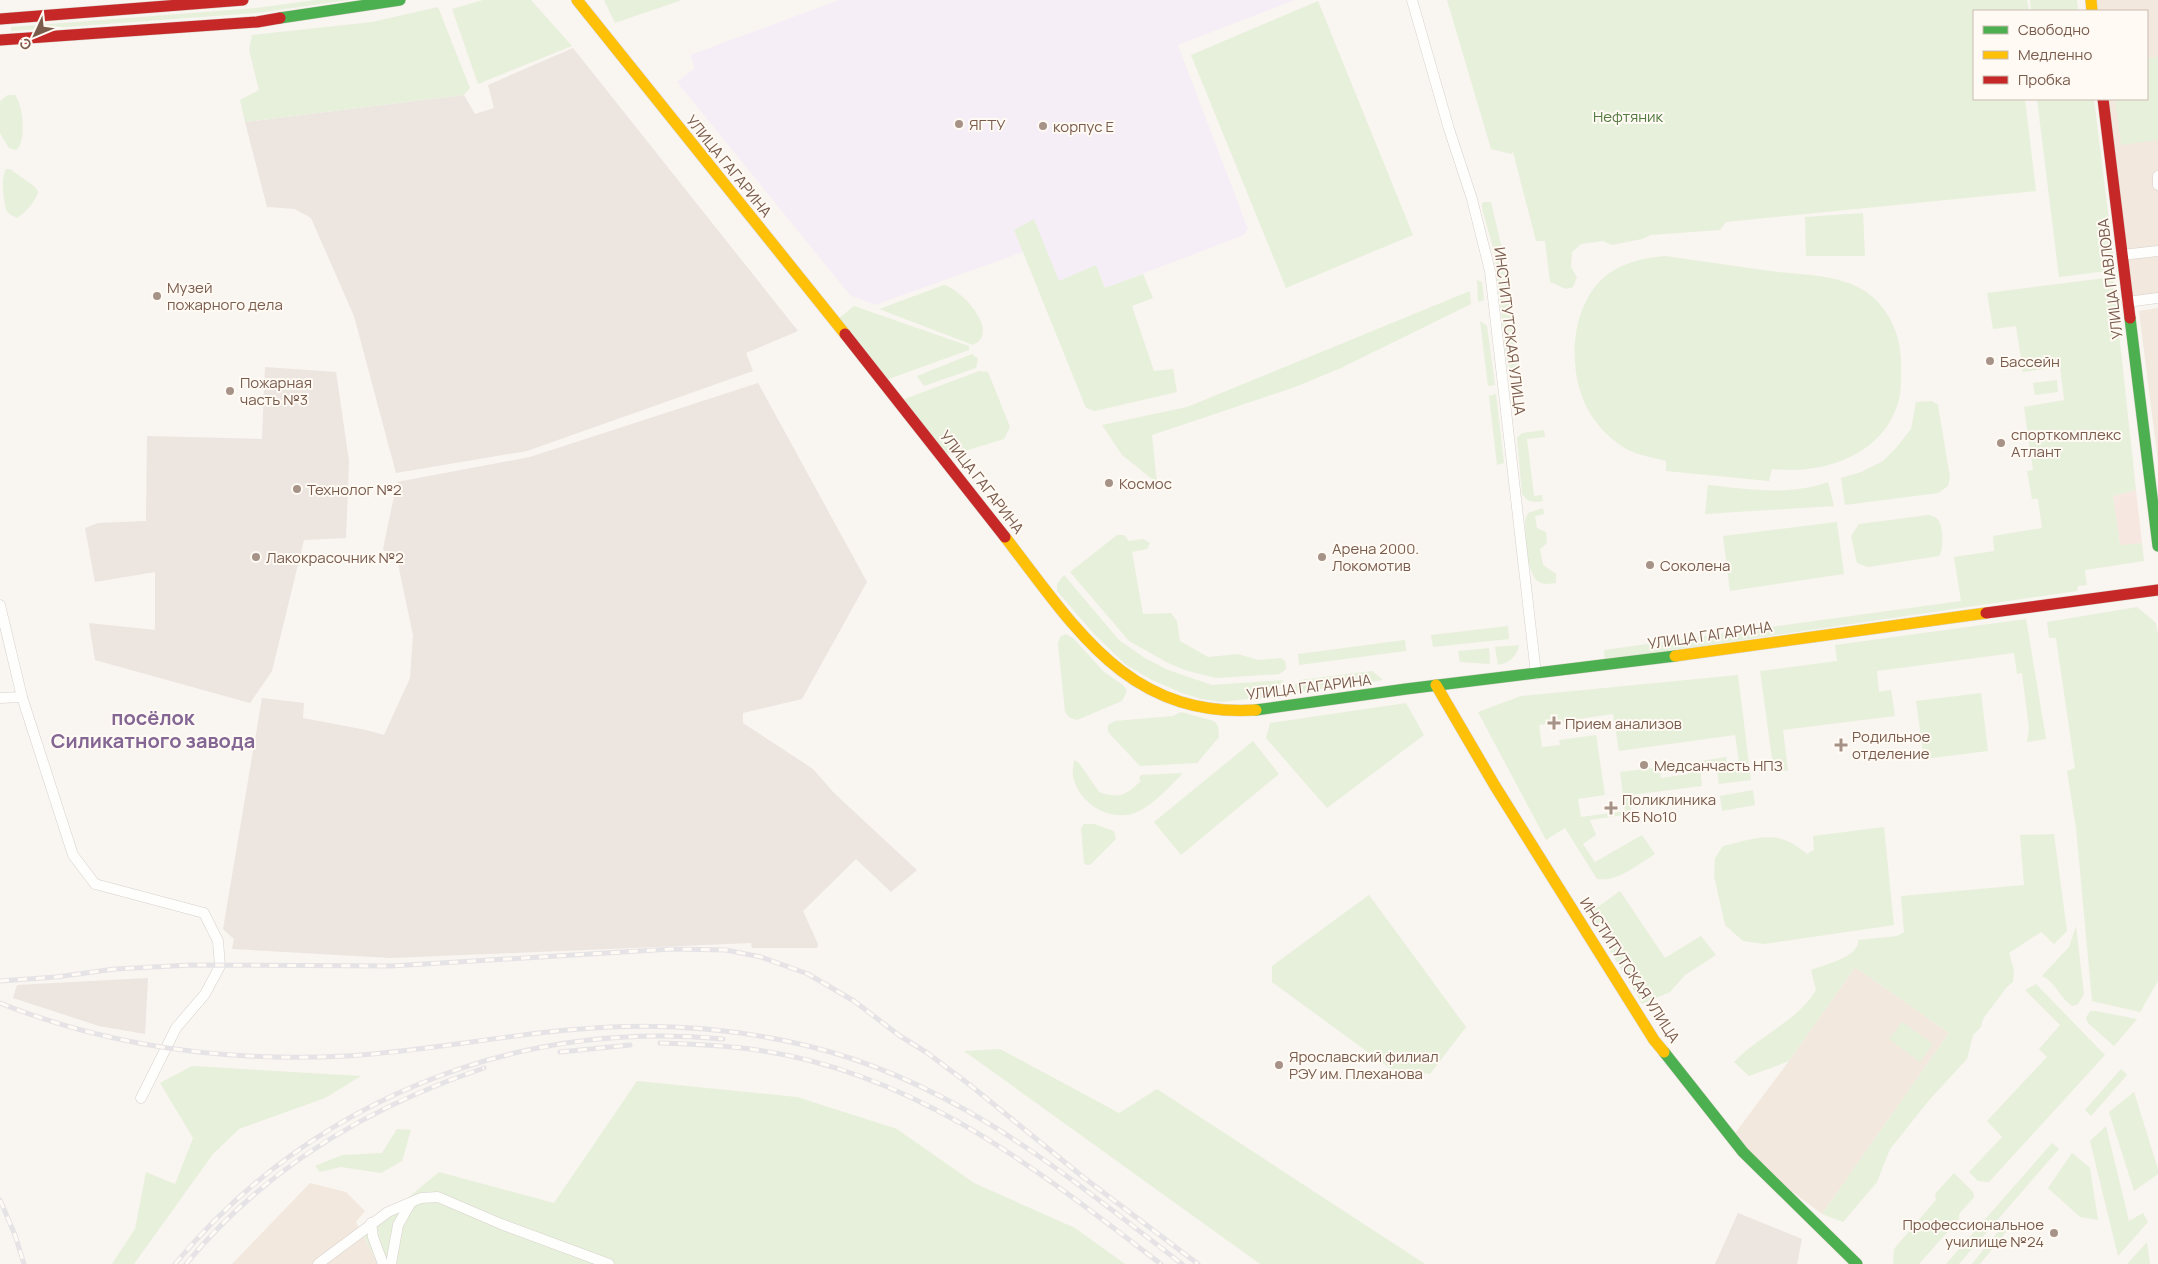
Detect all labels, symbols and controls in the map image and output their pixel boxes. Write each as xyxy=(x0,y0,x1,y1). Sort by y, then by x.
north arrow xyxy=(10,10,60,60)
legend xyxy=(1973,10,2148,100)
text: Свободно xyxy=(2018,19,2090,40)
text: С xyxy=(15,34,36,55)
text: Медленно xyxy=(2018,44,2092,65)
text: Пробка xyxy=(2018,69,2071,90)
park label: Нефтяник xyxy=(1593,106,1664,127)
street label: УЛИЦА ГАГАРИНА xyxy=(681,111,777,222)
place label: ЯГТУ xyxy=(969,114,1006,135)
place label: корпус Е xyxy=(1053,116,1114,137)
marker: ЯГТУ xyxy=(953,118,965,130)
marker: корпус Е xyxy=(1037,120,1049,132)
street label: УЛИЦА ПАВЛОВА xyxy=(2092,217,2128,341)
street label: ИНСТИТУТСКАЯ УЛИЦА xyxy=(1489,246,1531,417)
place label: Музей пожарного дела xyxy=(167,277,283,315)
marker: Музей пожарного дела xyxy=(151,290,163,302)
place label: Бассейн xyxy=(2000,351,2060,372)
marker: Бассейн xyxy=(1984,355,1996,367)
place label: Пожарная часть №3 xyxy=(240,372,312,410)
marker: Пожарная часть №3 xyxy=(224,385,236,397)
place label: спорткомплекс Атлант xyxy=(2011,424,2121,462)
street label: УЛИЦА ГАГАРИНА xyxy=(935,426,1029,538)
marker: спорткомплекс Атлант xyxy=(1995,437,2007,449)
place label: Космос xyxy=(1119,473,1172,494)
marker: Космос xyxy=(1103,477,1115,489)
place label: Технолог №2 xyxy=(307,479,402,500)
marker: Технолог №2 xyxy=(291,483,303,495)
place label: Арена 2000. Локомотив xyxy=(1332,538,1419,576)
place label: Лакокрасочник №2 xyxy=(266,547,404,568)
marker: Лакокрасочник №2 xyxy=(250,551,262,563)
marker: Арена 2000. Локомотив xyxy=(1316,551,1328,563)
place label: Соколена xyxy=(1660,555,1730,576)
marker: Соколена xyxy=(1644,559,1656,571)
street label: УЛИЦА ГАГАРИНА xyxy=(1646,616,1774,654)
street label: УЛИЦА ГАГАРИНА xyxy=(1245,669,1373,705)
district label: посёлок Силикатного завода xyxy=(51,704,255,754)
place label: Прием анализов xyxy=(1565,713,1682,734)
marker: Прием анализов xyxy=(1547,716,1561,730)
place label: Родильное отделение xyxy=(1852,726,1931,764)
marker: Родильное отделение xyxy=(1834,738,1848,752)
place label: Медсанчасть НПЗ xyxy=(1654,755,1783,776)
marker: Медсанчасть НПЗ xyxy=(1638,759,1650,771)
place label: Поликлиника КБ No10 xyxy=(1622,789,1716,827)
marker: Поликлиника КБ No10 xyxy=(1604,801,1618,815)
street label: ИНСТИТУТСКАЯ УЛИЦА xyxy=(1575,893,1685,1047)
place label: Ярославский филиал РЭУ им. Плеханова xyxy=(1289,1046,1439,1084)
marker: Ярославский филиал РЭУ им. Плеханова xyxy=(1273,1059,1285,1071)
place label: Профессиональное училище №24 xyxy=(1902,1214,2044,1252)
marker: Профессиональное училище №24 xyxy=(2048,1227,2060,1239)

